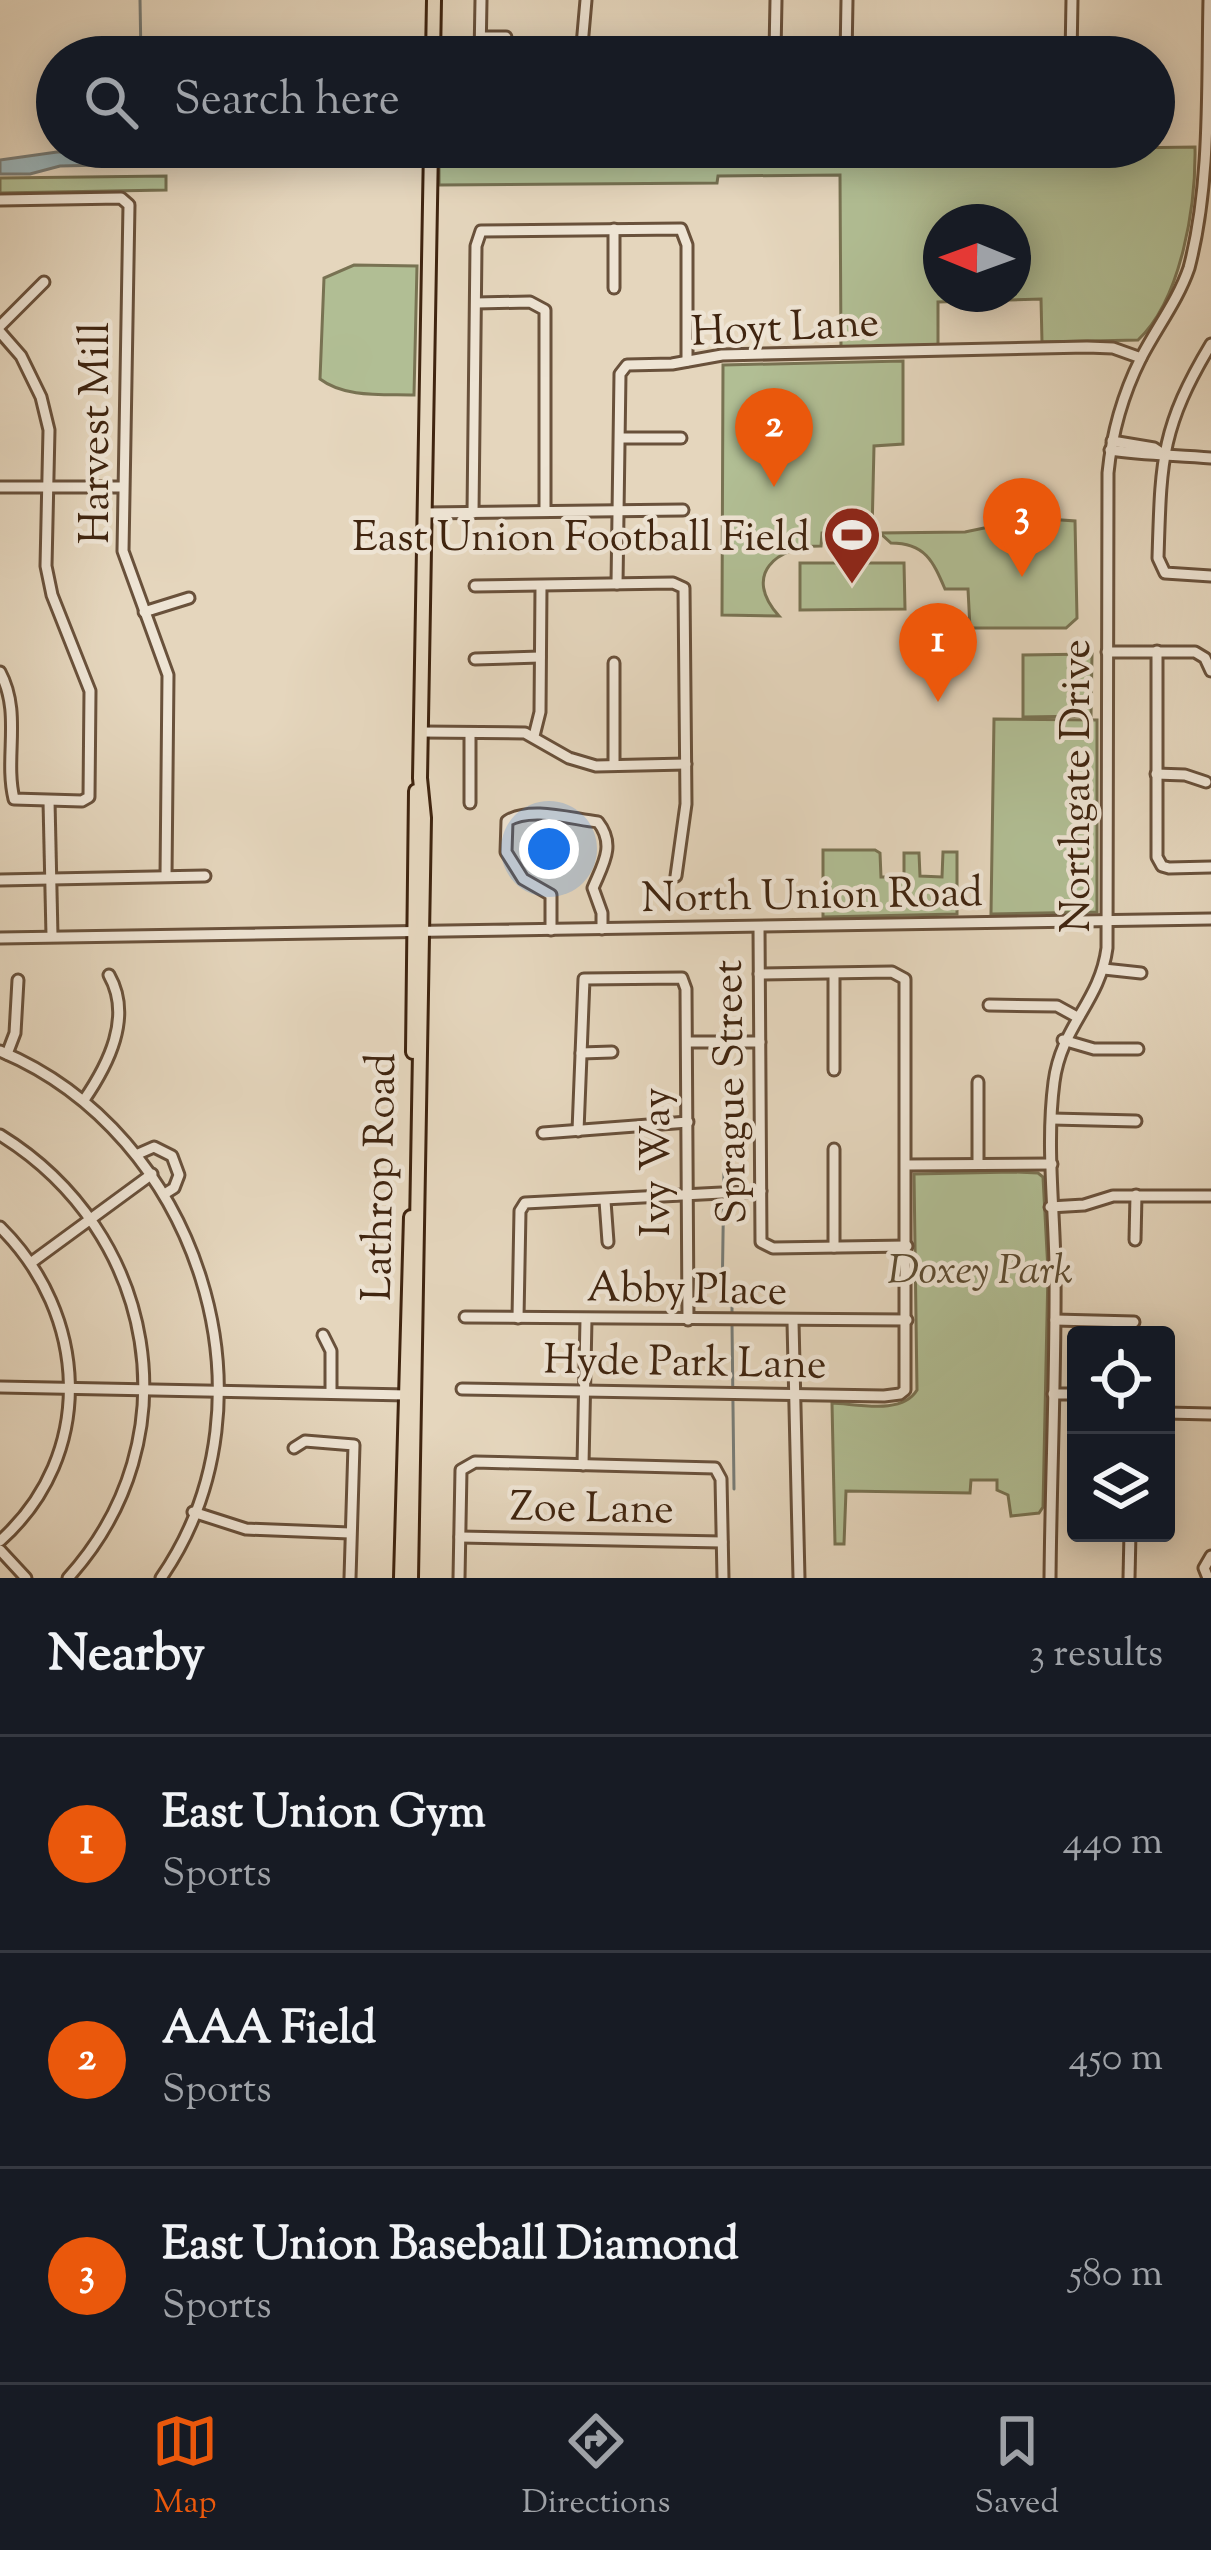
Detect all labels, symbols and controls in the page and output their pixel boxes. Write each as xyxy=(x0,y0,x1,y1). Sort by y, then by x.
search box xyxy=(36,36,1175,168)
icon: search xyxy=(78,69,144,135)
text: Search here xyxy=(174,70,400,135)
north arrow xyxy=(923,204,1031,312)
street label: Hoyt Lane xyxy=(690,295,881,365)
street label: Harvest Mill xyxy=(68,322,128,544)
pin: 2 xyxy=(735,388,813,487)
pin: 3 xyxy=(983,478,1061,577)
sports icon: East Union Football Field xyxy=(821,504,883,586)
place label: East Union Football Field xyxy=(352,510,810,570)
pin: 1 xyxy=(899,603,977,702)
street label: Northgate Drive xyxy=(1049,639,1109,933)
your location xyxy=(519,819,579,879)
street label: North Union Road xyxy=(641,865,983,931)
street label: Sprague Street xyxy=(701,959,765,1225)
street label: Lathrop Road xyxy=(350,1053,414,1302)
street label: Ivy Way xyxy=(629,1087,689,1237)
park label: Doxey Park xyxy=(887,1243,1073,1303)
street label: Abby Place xyxy=(586,1260,788,1324)
map controls xyxy=(1067,1326,1175,1542)
button: locate xyxy=(1067,1326,1175,1434)
street label: Hyde Park Lane xyxy=(543,1333,827,1397)
button: layers xyxy=(1067,1434,1175,1542)
street label: Zoe Lane xyxy=(509,1480,674,1542)
text: Nearby xyxy=(48,1620,205,1693)
text: 3 results xyxy=(1029,1628,1163,1684)
text: East Union Gym xyxy=(162,1783,486,1848)
text: 1 xyxy=(80,1816,94,1872)
text: 440 m xyxy=(1063,1816,1163,1872)
text: Sports xyxy=(162,1848,272,1904)
text: AAA Field xyxy=(162,1999,376,2064)
text: 2 xyxy=(78,2032,96,2088)
text: 450 m xyxy=(1069,2032,1163,2088)
text: Sports xyxy=(162,2064,272,2120)
text: East Union Baseball Diamond xyxy=(162,2215,739,2280)
text: 3 xyxy=(79,2248,95,2304)
text: 580 m xyxy=(1069,2248,1163,2304)
text: Sports xyxy=(162,2280,272,2336)
tab: Map xyxy=(152,2408,218,2528)
tab: Directions xyxy=(522,2408,671,2528)
tab: Saved xyxy=(974,2408,1059,2528)

